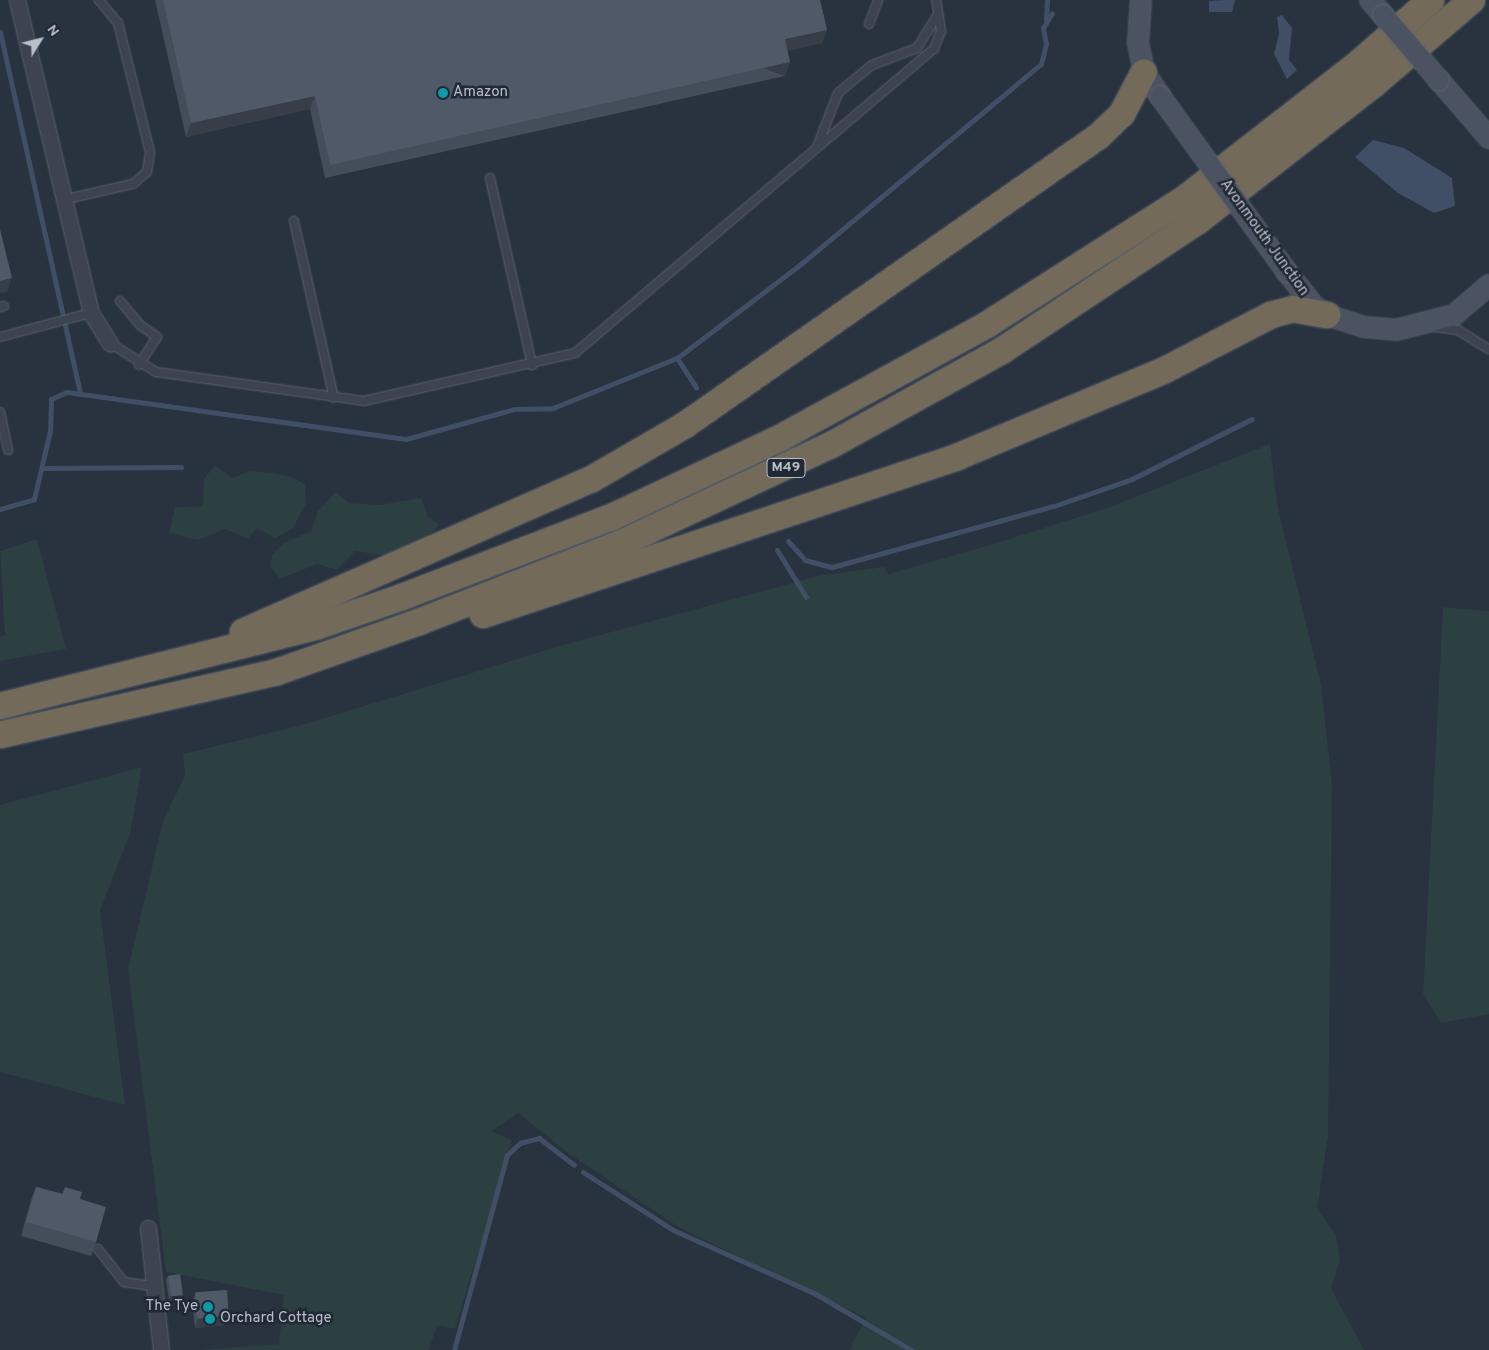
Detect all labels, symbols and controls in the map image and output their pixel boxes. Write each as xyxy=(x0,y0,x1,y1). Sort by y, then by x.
north arrow xyxy=(15,15,65,65)
text: N xyxy=(43,22,62,40)
place label: Amazon xyxy=(453,84,508,102)
marker: Amazon xyxy=(437,87,449,99)
street label: Avonmouth Junction xyxy=(1216,176,1312,300)
road number: M49 xyxy=(766,456,806,479)
place label: The Tye xyxy=(145,1298,198,1316)
marker: The Tye xyxy=(202,1301,214,1313)
place label: Orchard Cottage xyxy=(220,1310,332,1328)
marker: Orchard Cottage xyxy=(204,1313,216,1325)

